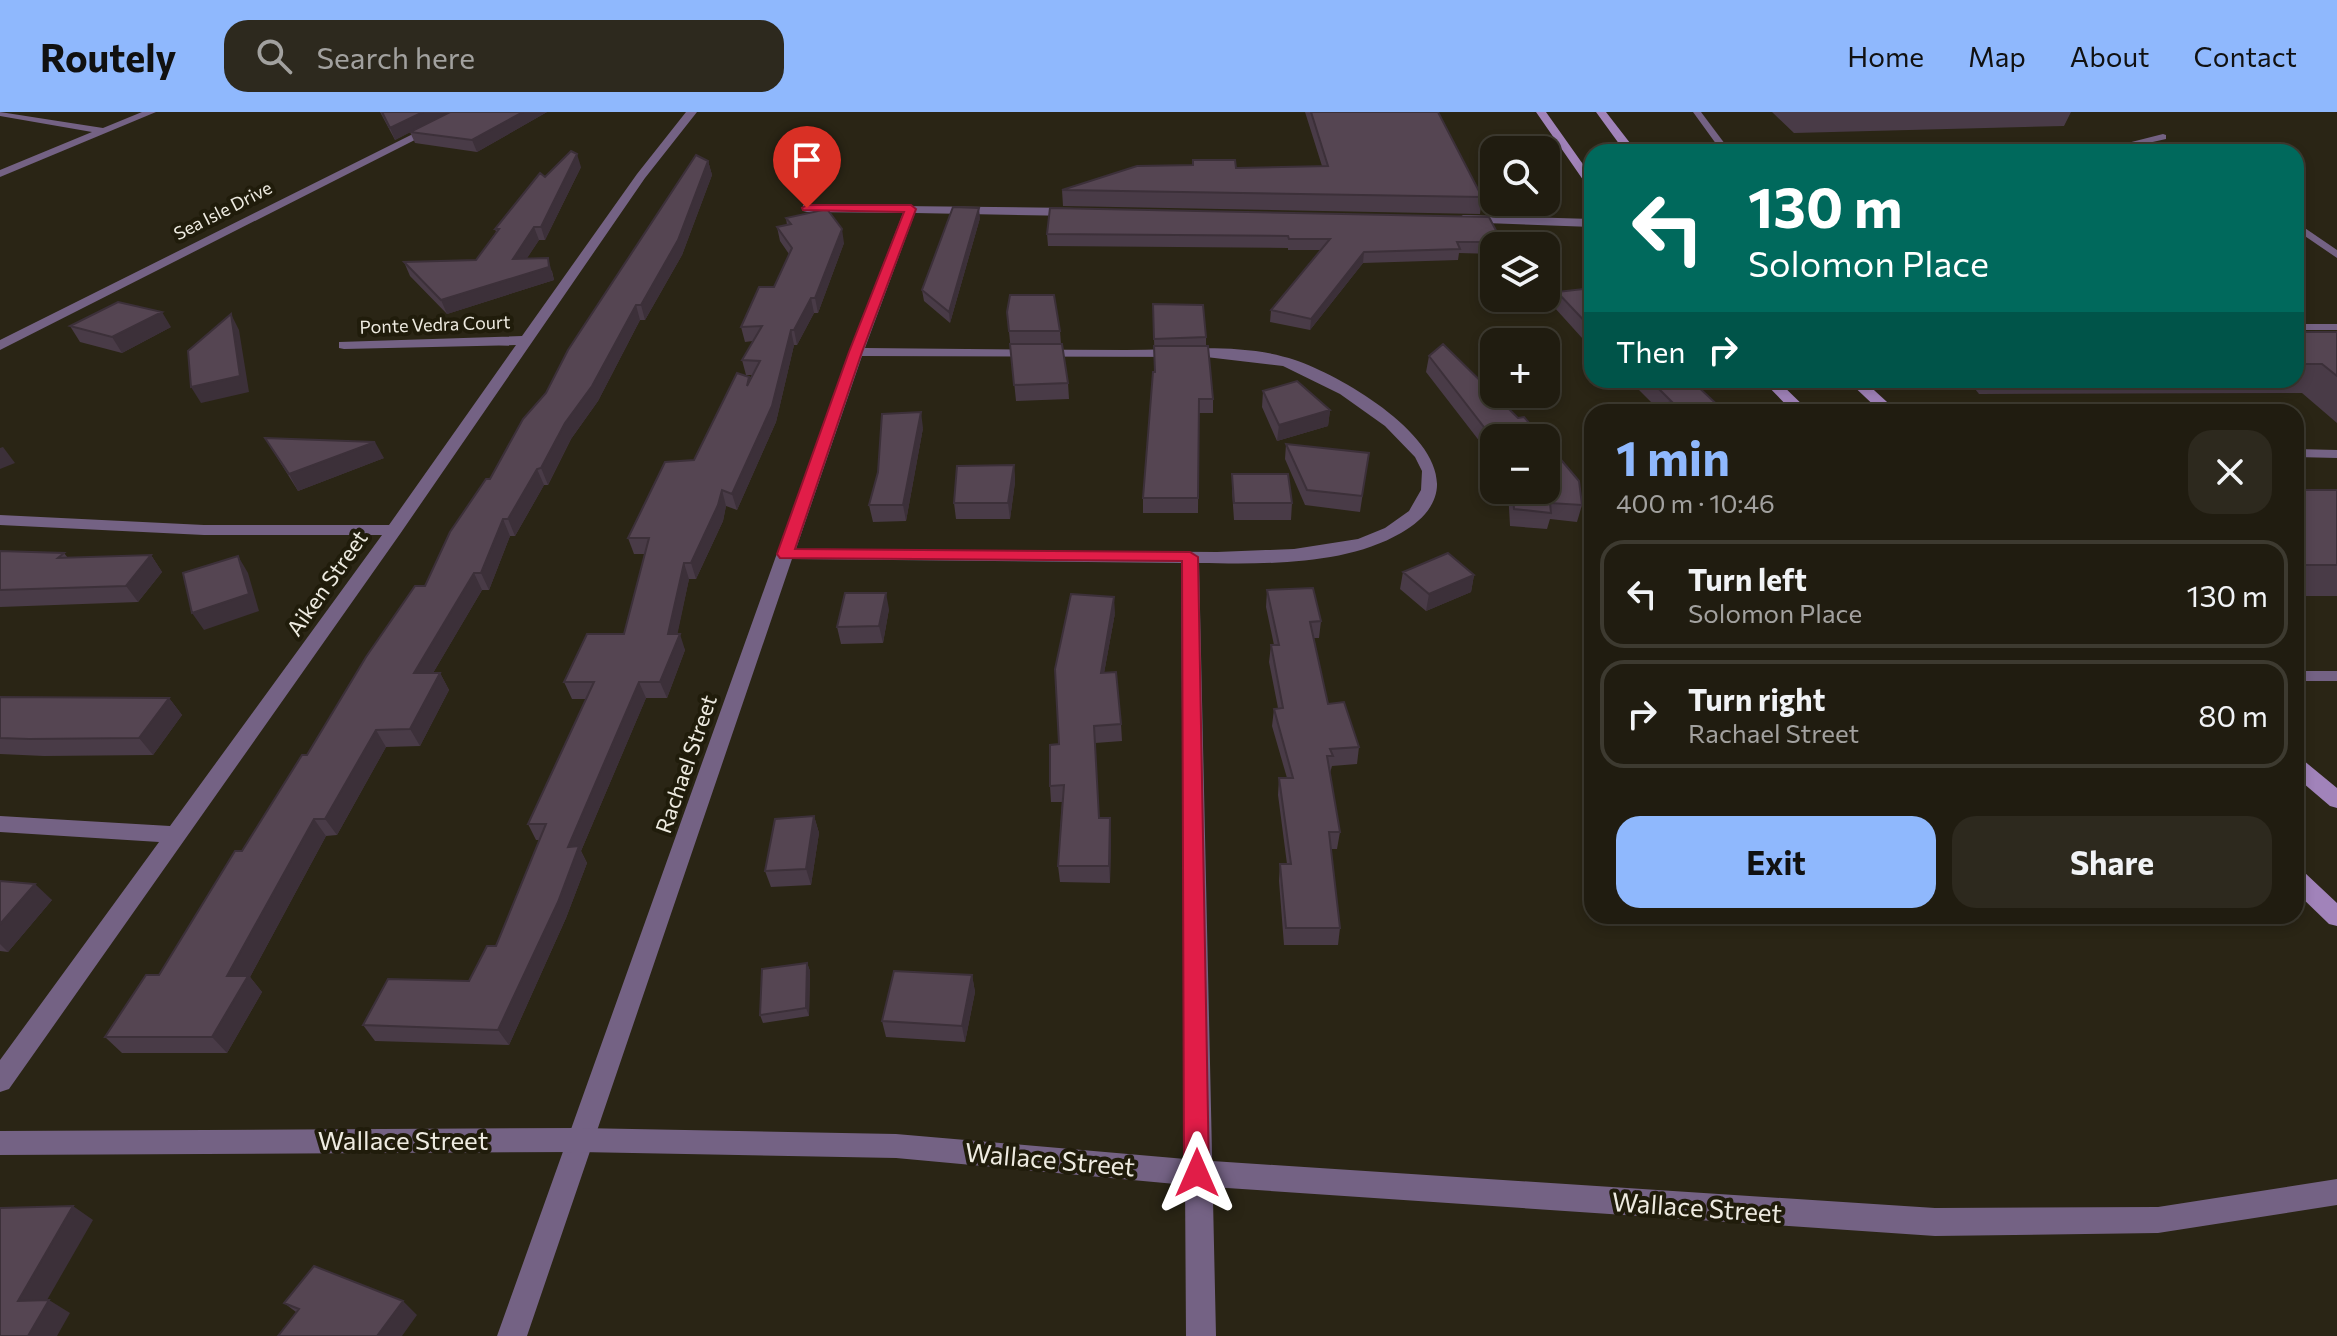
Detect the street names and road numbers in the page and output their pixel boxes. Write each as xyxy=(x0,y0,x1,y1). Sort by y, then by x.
street label: Sea Isle Drive xyxy=(170,176,275,244)
street label: Ponte Vedra Court xyxy=(359,310,511,338)
street label: Aiken Street xyxy=(280,525,373,641)
street label: Rachael Street xyxy=(649,691,722,837)
street label: Wallace Street xyxy=(318,1124,488,1155)
street label: Wallace Street xyxy=(964,1136,1136,1181)
street label: Wallace Street xyxy=(1611,1185,1783,1228)

